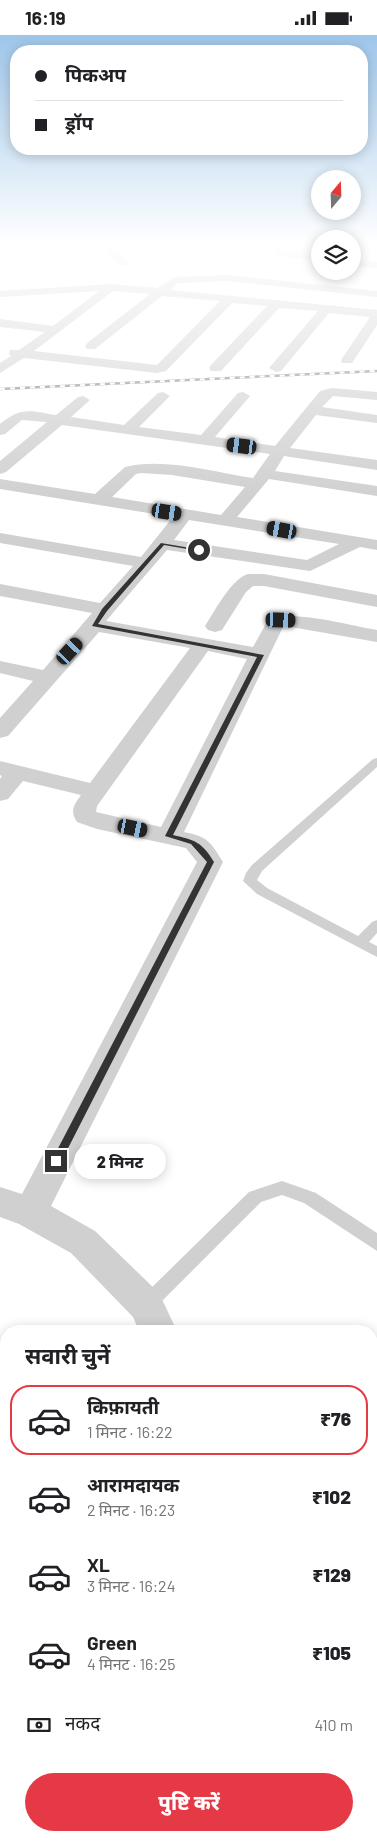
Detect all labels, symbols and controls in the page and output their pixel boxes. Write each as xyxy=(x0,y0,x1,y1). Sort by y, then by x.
text: 16:19 xyxy=(25,6,66,29)
text: पिकअप xyxy=(65,63,126,86)
text: ड्रॉप xyxy=(65,111,93,134)
north arrow xyxy=(311,170,361,220)
map controls xyxy=(311,170,361,280)
button: layers xyxy=(311,230,361,280)
car xyxy=(226,437,257,455)
car xyxy=(151,502,182,522)
car xyxy=(265,520,298,540)
route start xyxy=(188,539,210,561)
car xyxy=(265,612,296,628)
car xyxy=(54,635,85,667)
car xyxy=(116,818,149,838)
callout: 2 मिनट xyxy=(74,1143,166,1179)
route end xyxy=(45,1150,67,1172)
text: 2 मिनट xyxy=(97,1152,143,1171)
text: सवारी चुनें xyxy=(25,1342,110,1368)
text: किफ़ायती xyxy=(87,1395,159,1418)
icon: car xyxy=(27,1398,72,1443)
text: ₹76 xyxy=(320,1407,351,1430)
text: 1 मिनट · 16:22 xyxy=(87,1422,173,1441)
text: आरामदायक xyxy=(87,1473,179,1496)
icon: car xyxy=(27,1476,72,1521)
text: ₹102 xyxy=(312,1485,351,1508)
text: 2 मिनट · 16:23 xyxy=(87,1500,175,1519)
text: XL xyxy=(87,1553,110,1576)
icon: car xyxy=(27,1554,72,1599)
text: ₹129 xyxy=(312,1563,351,1586)
text: 3 मिनट · 16:24 xyxy=(87,1576,176,1595)
text: Green xyxy=(87,1631,137,1654)
icon: car xyxy=(27,1632,72,1677)
text: ₹105 xyxy=(312,1641,351,1664)
text: 4 मिनट · 16:25 xyxy=(87,1654,176,1673)
icon: cash xyxy=(25,1711,53,1739)
text: नकद xyxy=(65,1711,100,1734)
text: 410 m xyxy=(315,1715,353,1734)
button: पुष्टि करें xyxy=(25,1773,353,1831)

